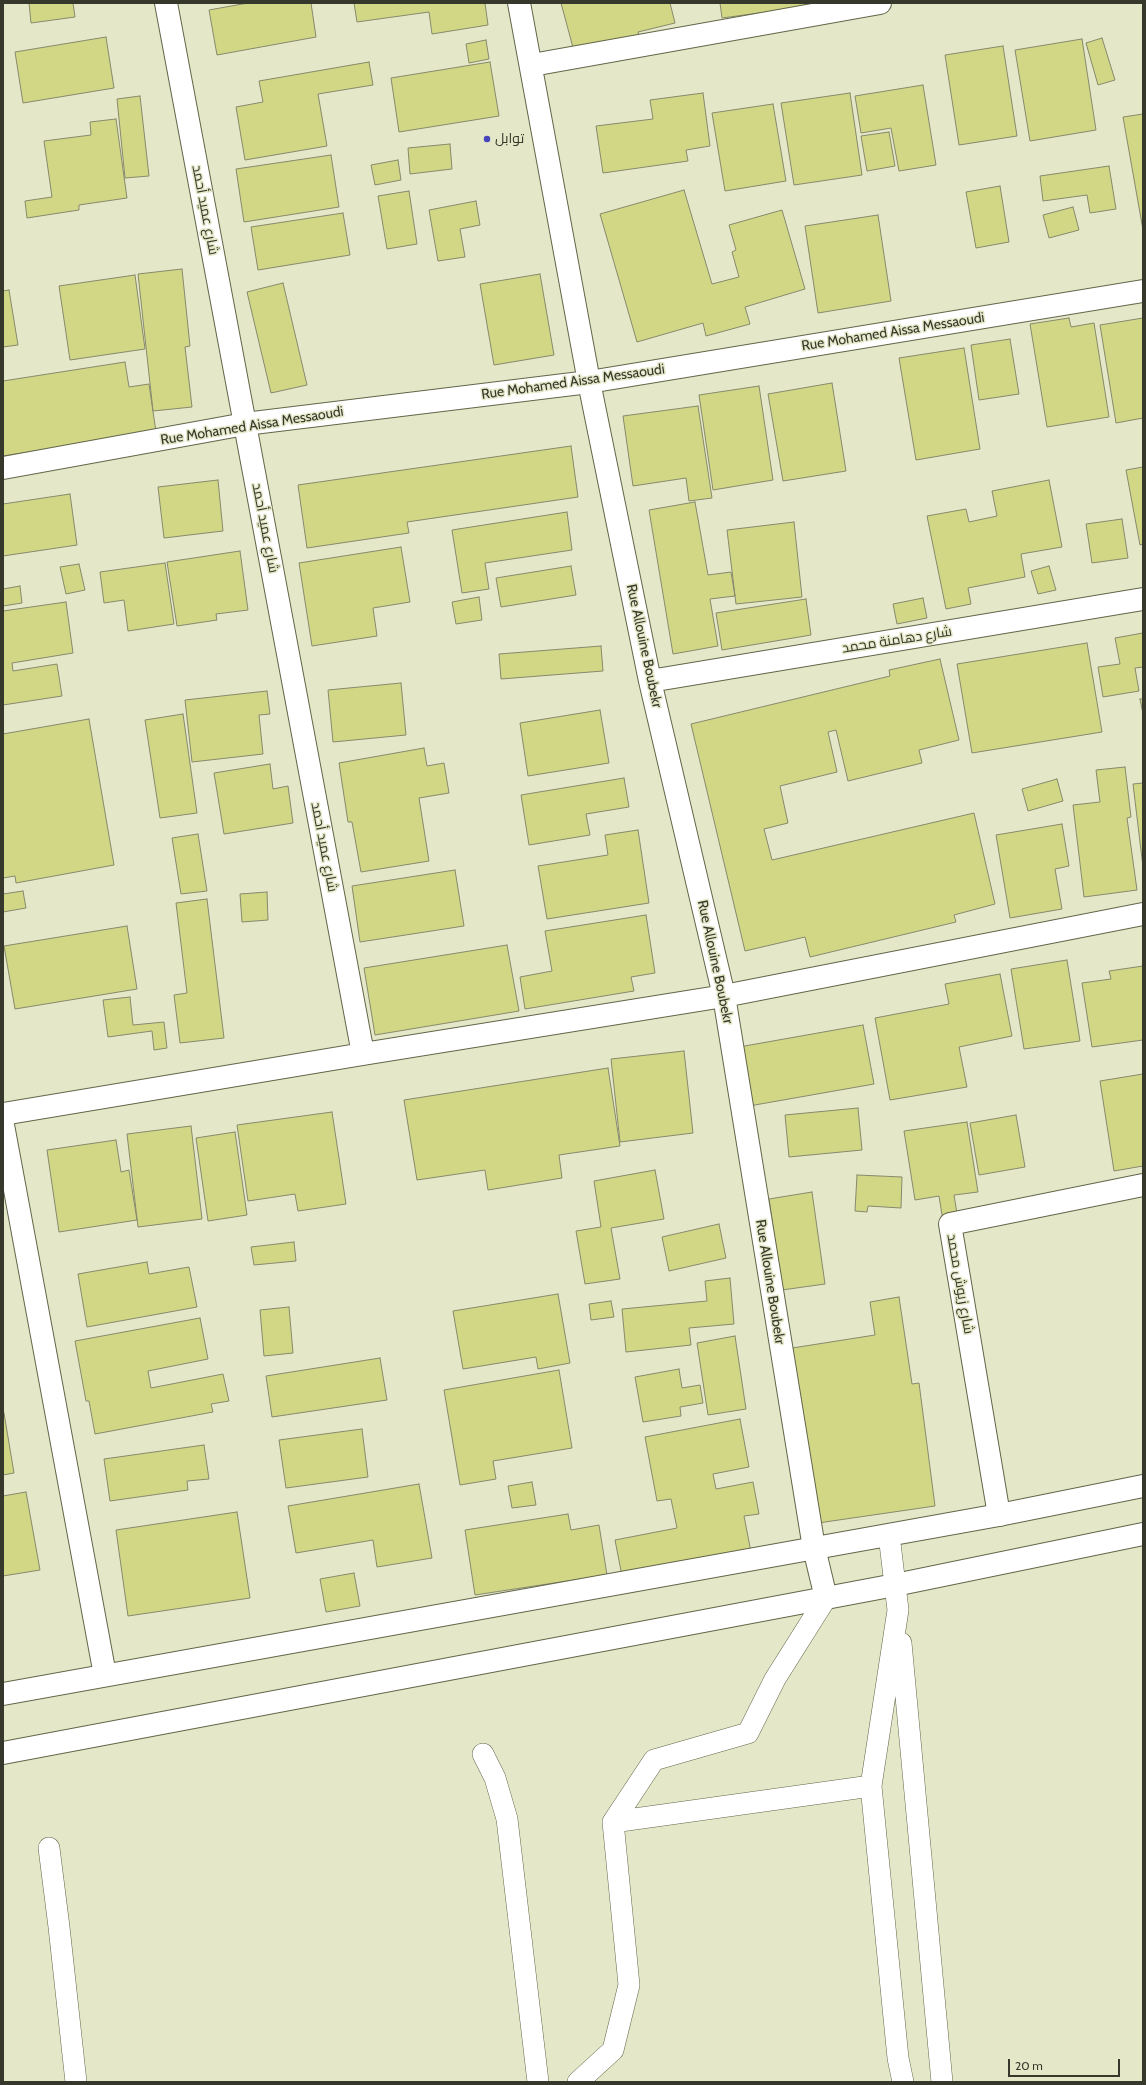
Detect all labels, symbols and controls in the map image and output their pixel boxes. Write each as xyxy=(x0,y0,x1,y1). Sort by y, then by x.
place label: توابل xyxy=(495,131,524,147)
marker: توابل xyxy=(482,134,492,144)
street label: شارع عميد أحمد xyxy=(188,164,222,256)
street label: Rue Mohamed Aissa Messaoudi xyxy=(800,309,986,355)
street label: Rue Mohamed Aissa Messaoudi xyxy=(480,361,666,403)
street label: Rue Mohamed Aissa Messaoudi xyxy=(159,403,345,449)
street label: شارع عميد أحمد xyxy=(248,482,282,574)
street label: Rue Allouine Boubekr xyxy=(623,583,665,709)
street label: شارع دهامنة محمد xyxy=(841,623,953,657)
street label: شارع عميد أحمد xyxy=(307,801,341,893)
street label: Rue Allouine Boubekr xyxy=(694,899,736,1025)
street label: Rue Allouine Boubekr xyxy=(752,1218,788,1346)
street label: شارع زيوش محمد xyxy=(943,1233,977,1335)
scale bar xyxy=(1010,2051,1122,2077)
text: 20 m xyxy=(1015,2058,1043,2073)

